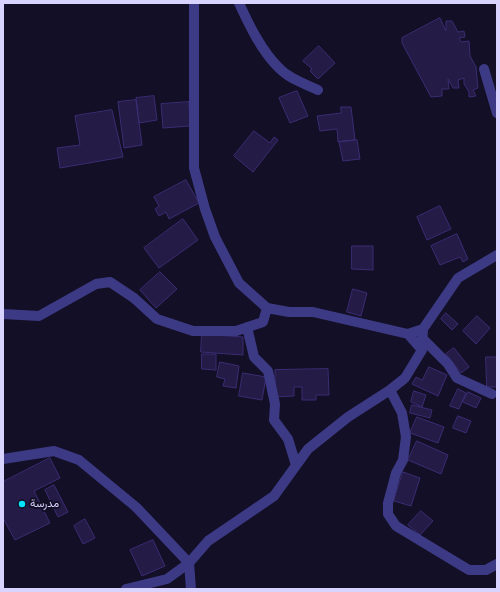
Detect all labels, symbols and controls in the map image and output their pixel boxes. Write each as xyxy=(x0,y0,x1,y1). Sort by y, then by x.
place label: مدرسة xyxy=(30,497,59,511)
marker: مدرسة xyxy=(17,499,27,509)

